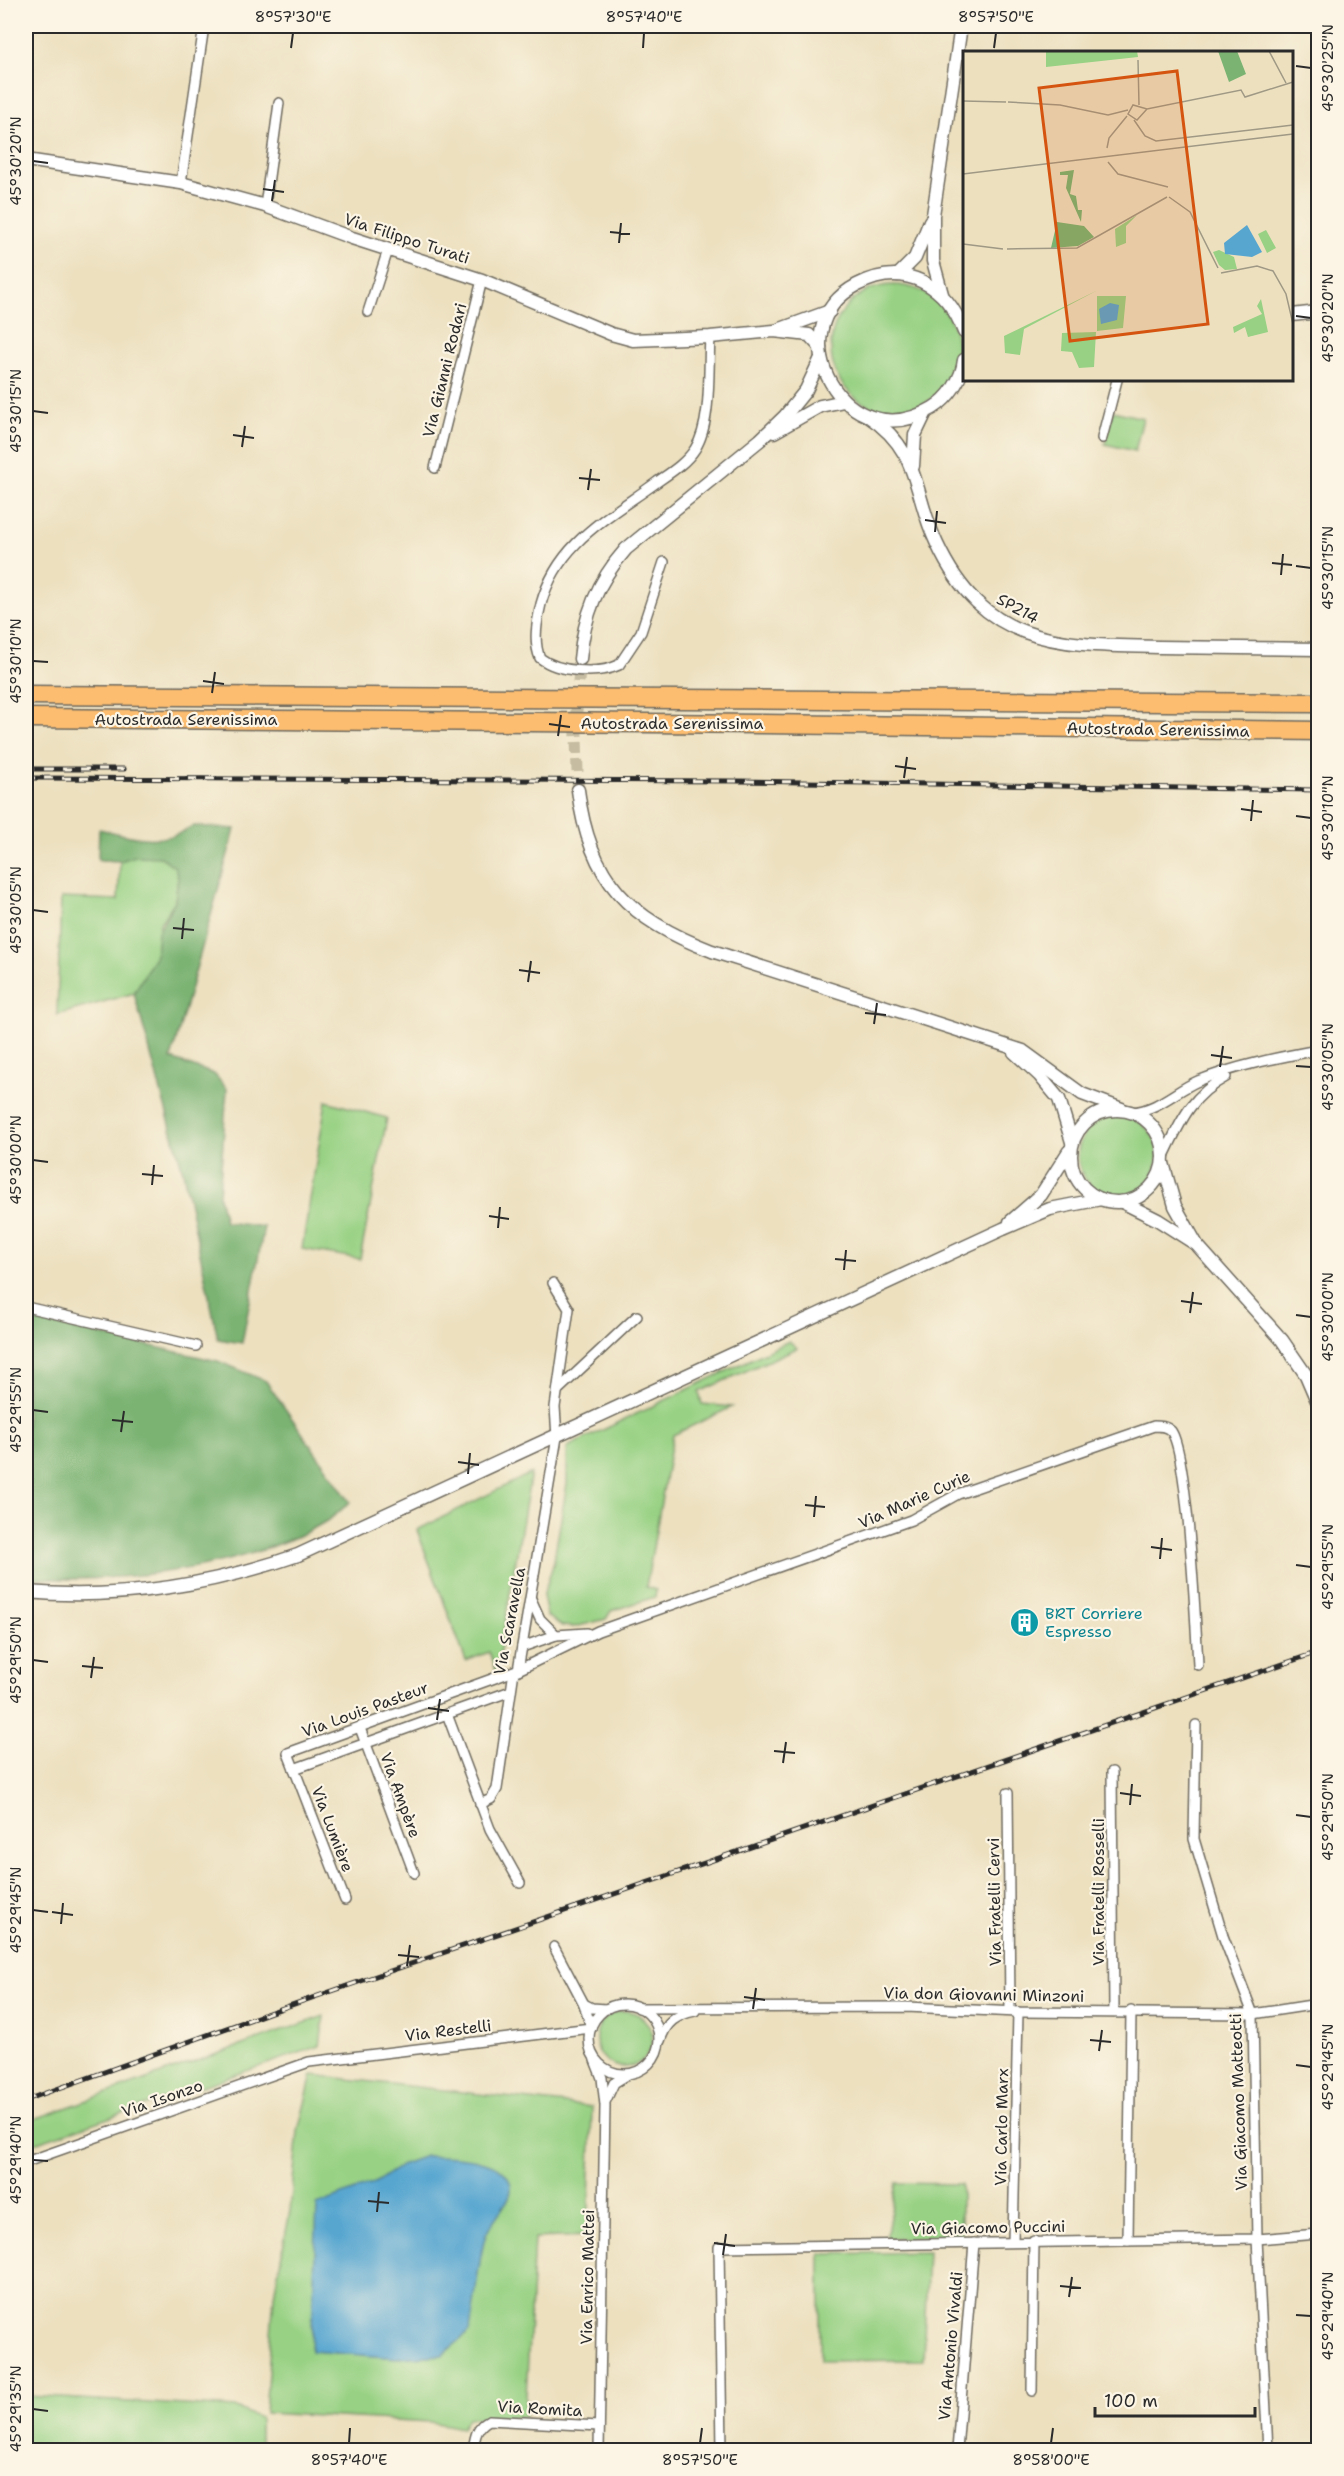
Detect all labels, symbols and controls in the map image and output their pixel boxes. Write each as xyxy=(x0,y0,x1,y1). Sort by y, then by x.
text: 8°57'30"E xyxy=(255,7,331,27)
text: 8°57'40"E xyxy=(606,7,682,27)
text: 8°57'50"E xyxy=(958,7,1034,27)
text: 45°30'25"N xyxy=(1318,24,1338,112)
inset map xyxy=(963,51,1293,381)
text: 45°30'20"N xyxy=(6,116,26,206)
street label: Via Filippo Turati xyxy=(341,208,472,269)
text: 45°30'20"N xyxy=(1318,273,1338,363)
street label: Via Gianni Rodari xyxy=(418,301,471,440)
text: 45°30'15"N xyxy=(6,369,26,453)
text: 45°30'15"N xyxy=(1318,526,1338,610)
street label: SP214 xyxy=(993,588,1042,628)
text: 45°30'10"N xyxy=(6,618,26,704)
street label: Autostrada Serenissima xyxy=(95,709,277,730)
street label: Autostrada Serenissima xyxy=(581,713,763,734)
street label: Autostrada Serenissima xyxy=(1066,717,1250,742)
text: 45°30'10"N xyxy=(1318,775,1338,861)
text: 45°30'05"N xyxy=(6,866,26,954)
text: 45°30'05"N xyxy=(1318,1023,1338,1111)
text: 45°30'00"N xyxy=(6,1115,26,1205)
text: 45°30'00"N xyxy=(1318,1272,1338,1362)
text: 45°29'55"N xyxy=(6,1367,26,1453)
street label: Via Marie Curie xyxy=(855,1465,973,1534)
text: 45°29'55"N xyxy=(1318,1524,1338,1610)
street label: Via Scaravella xyxy=(489,1565,530,1677)
place label: BRT Corriere Espresso xyxy=(1045,1603,1143,1642)
building icon: BRT Corriere Espresso xyxy=(1008,1606,1040,1638)
text: 45°29'50"N xyxy=(6,1616,26,1704)
street label: Via Louis Pasteur xyxy=(299,1677,431,1742)
street label: Via Ampère xyxy=(375,1750,426,1841)
text: 45°29'50"N xyxy=(1318,1773,1338,1861)
street label: Via Lumière xyxy=(307,1783,359,1875)
street label: Via Fratelli Rosselli xyxy=(1088,1818,1109,1966)
street label: Via Fratelli Cervi xyxy=(983,1837,1006,1967)
text: 45°29'45"N xyxy=(6,1867,26,1953)
street label: Via don Giovanni Minzoni xyxy=(883,1982,1085,2007)
street label: Via Giacomo Matteotti xyxy=(1225,2013,1252,2191)
street label: Via Restelli xyxy=(404,2015,493,2046)
text: 45°29'45"N xyxy=(1318,2024,1338,2110)
street label: Via Carlo Marx xyxy=(990,2068,1013,2186)
street label: Via Isonzo xyxy=(119,2075,206,2122)
text: 45°29'40"N xyxy=(6,2116,26,2204)
street label: Via Enrico Mattei xyxy=(576,2209,599,2345)
street label: Via Giacomo Puccini xyxy=(910,2216,1066,2239)
street label: Via Antonio Vivaldi xyxy=(934,2271,967,2421)
text: 45°29'40"N xyxy=(1318,2272,1338,2360)
text: 45°29'35"N xyxy=(6,2365,26,2453)
scale bar xyxy=(1095,2380,1256,2418)
text: 100 m xyxy=(1104,2389,1158,2413)
street label: Via Romita xyxy=(497,2396,583,2421)
text: 8°57'40"E xyxy=(311,2450,387,2470)
text: 8°57'50"E xyxy=(662,2450,738,2470)
text: 8°58'00"E xyxy=(1012,2450,1090,2470)

